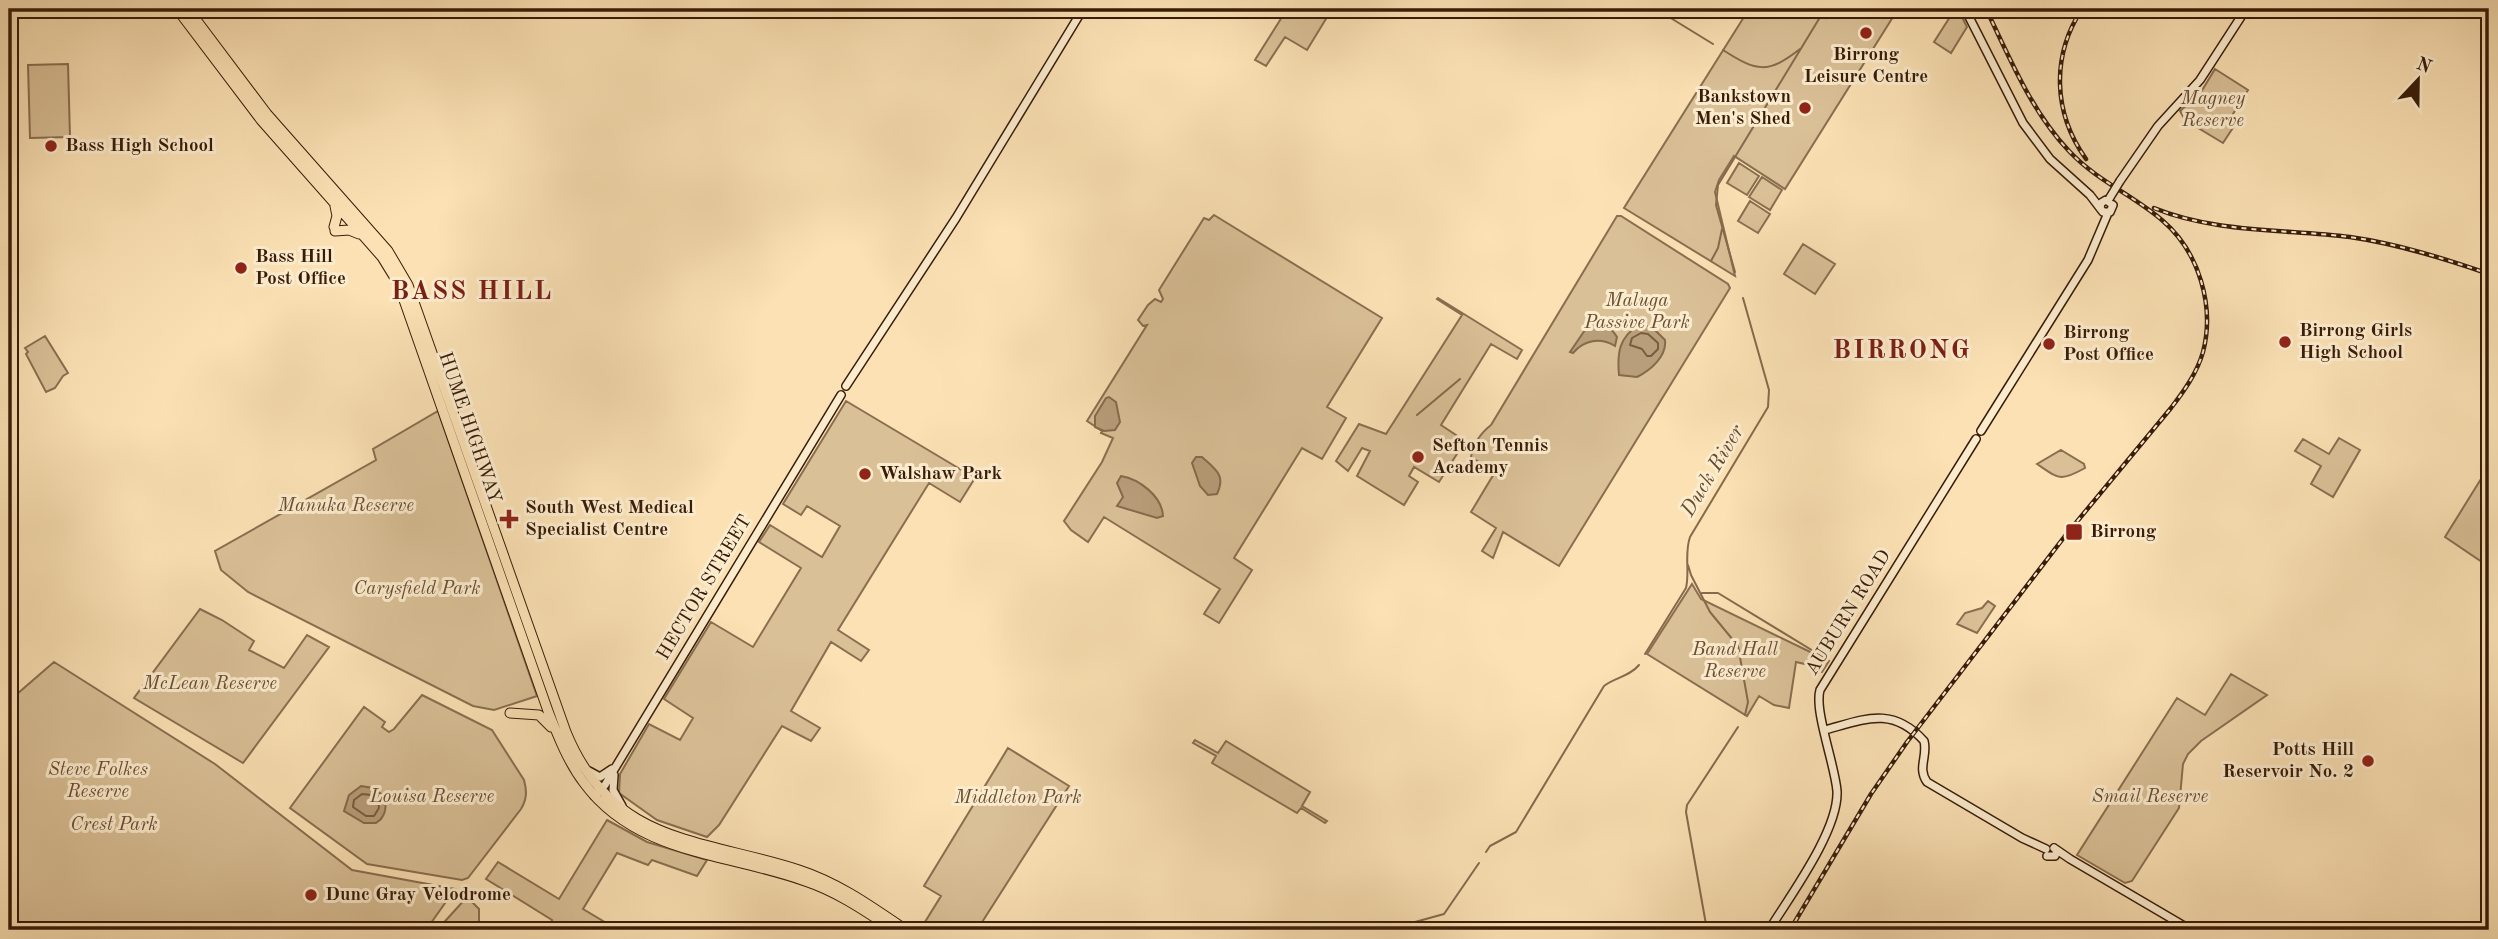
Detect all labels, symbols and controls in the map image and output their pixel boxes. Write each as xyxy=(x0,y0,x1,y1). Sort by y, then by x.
marker: Birrong Leisure Centre xyxy=(1858,25,1874,41)
place label: Birrong Leisure Centre xyxy=(1804,46,1928,87)
north arrow xyxy=(2382,46,2452,116)
text: N xyxy=(2413,55,2434,78)
place label: Bankstown Men's Shed xyxy=(1695,88,1791,129)
park label: Magney Reserve xyxy=(2180,90,2246,131)
marker: Bankstown Men's Shed xyxy=(1797,100,1813,116)
place label: Bass High School xyxy=(65,137,214,156)
marker: Bass High School xyxy=(43,138,59,154)
place label: Bass Hill Post Office xyxy=(255,248,346,289)
marker: Bass Hill Post Office xyxy=(233,260,249,276)
district label: BASS HILL xyxy=(391,279,553,305)
park label: Maluga Passive Park xyxy=(1583,292,1690,333)
place label: Birrong Girls High School xyxy=(2299,322,2412,363)
place label: Birrong Post Office xyxy=(2063,324,2154,365)
marker: Birrong Girls High School xyxy=(2277,334,2293,350)
marker: Birrong Post Office xyxy=(2041,336,2057,352)
district label: BIRRONG xyxy=(1833,338,1971,364)
street label: HUME HIGHWAY xyxy=(434,350,504,506)
water label: Duck River xyxy=(1677,421,1749,521)
place label: Sefton Tennis Academy xyxy=(1432,437,1548,478)
marker: Sefton Tennis Academy xyxy=(1410,449,1426,465)
place label: Walshaw Park xyxy=(879,465,1003,484)
marker: Walshaw Park xyxy=(857,466,873,482)
park label: Manuka Reserve xyxy=(277,497,414,516)
place label: South West Medical Specialist Centre xyxy=(525,499,694,540)
marker: South West Medical Specialist Centre xyxy=(499,509,519,529)
street label: HECTOR STREET xyxy=(654,512,756,664)
marker: Birrong xyxy=(2064,522,2084,542)
place label: Birrong xyxy=(2090,523,2157,542)
street label: AUBURN ROAD xyxy=(1803,547,1895,679)
park label: Carysfield Park xyxy=(353,580,481,599)
park label: Band Hall Reserve xyxy=(1691,641,1778,682)
park label: McLean Reserve xyxy=(142,675,277,694)
place label: Potts Hill Reservoir No. 2 xyxy=(2222,741,2354,782)
marker: Potts Hill Reservoir No. 2 xyxy=(2360,753,2376,769)
park label: Steve Folkes Reserve xyxy=(48,761,148,802)
park label: Louisa Reserve xyxy=(369,788,494,807)
park label: Smail Reserve xyxy=(2092,788,2209,807)
park label: Middleton Park xyxy=(953,789,1082,808)
park label: Crest Park xyxy=(70,816,158,835)
place label: Dunc Gray Velodrome xyxy=(325,886,511,905)
marker: Dunc Gray Velodrome xyxy=(303,887,319,903)

